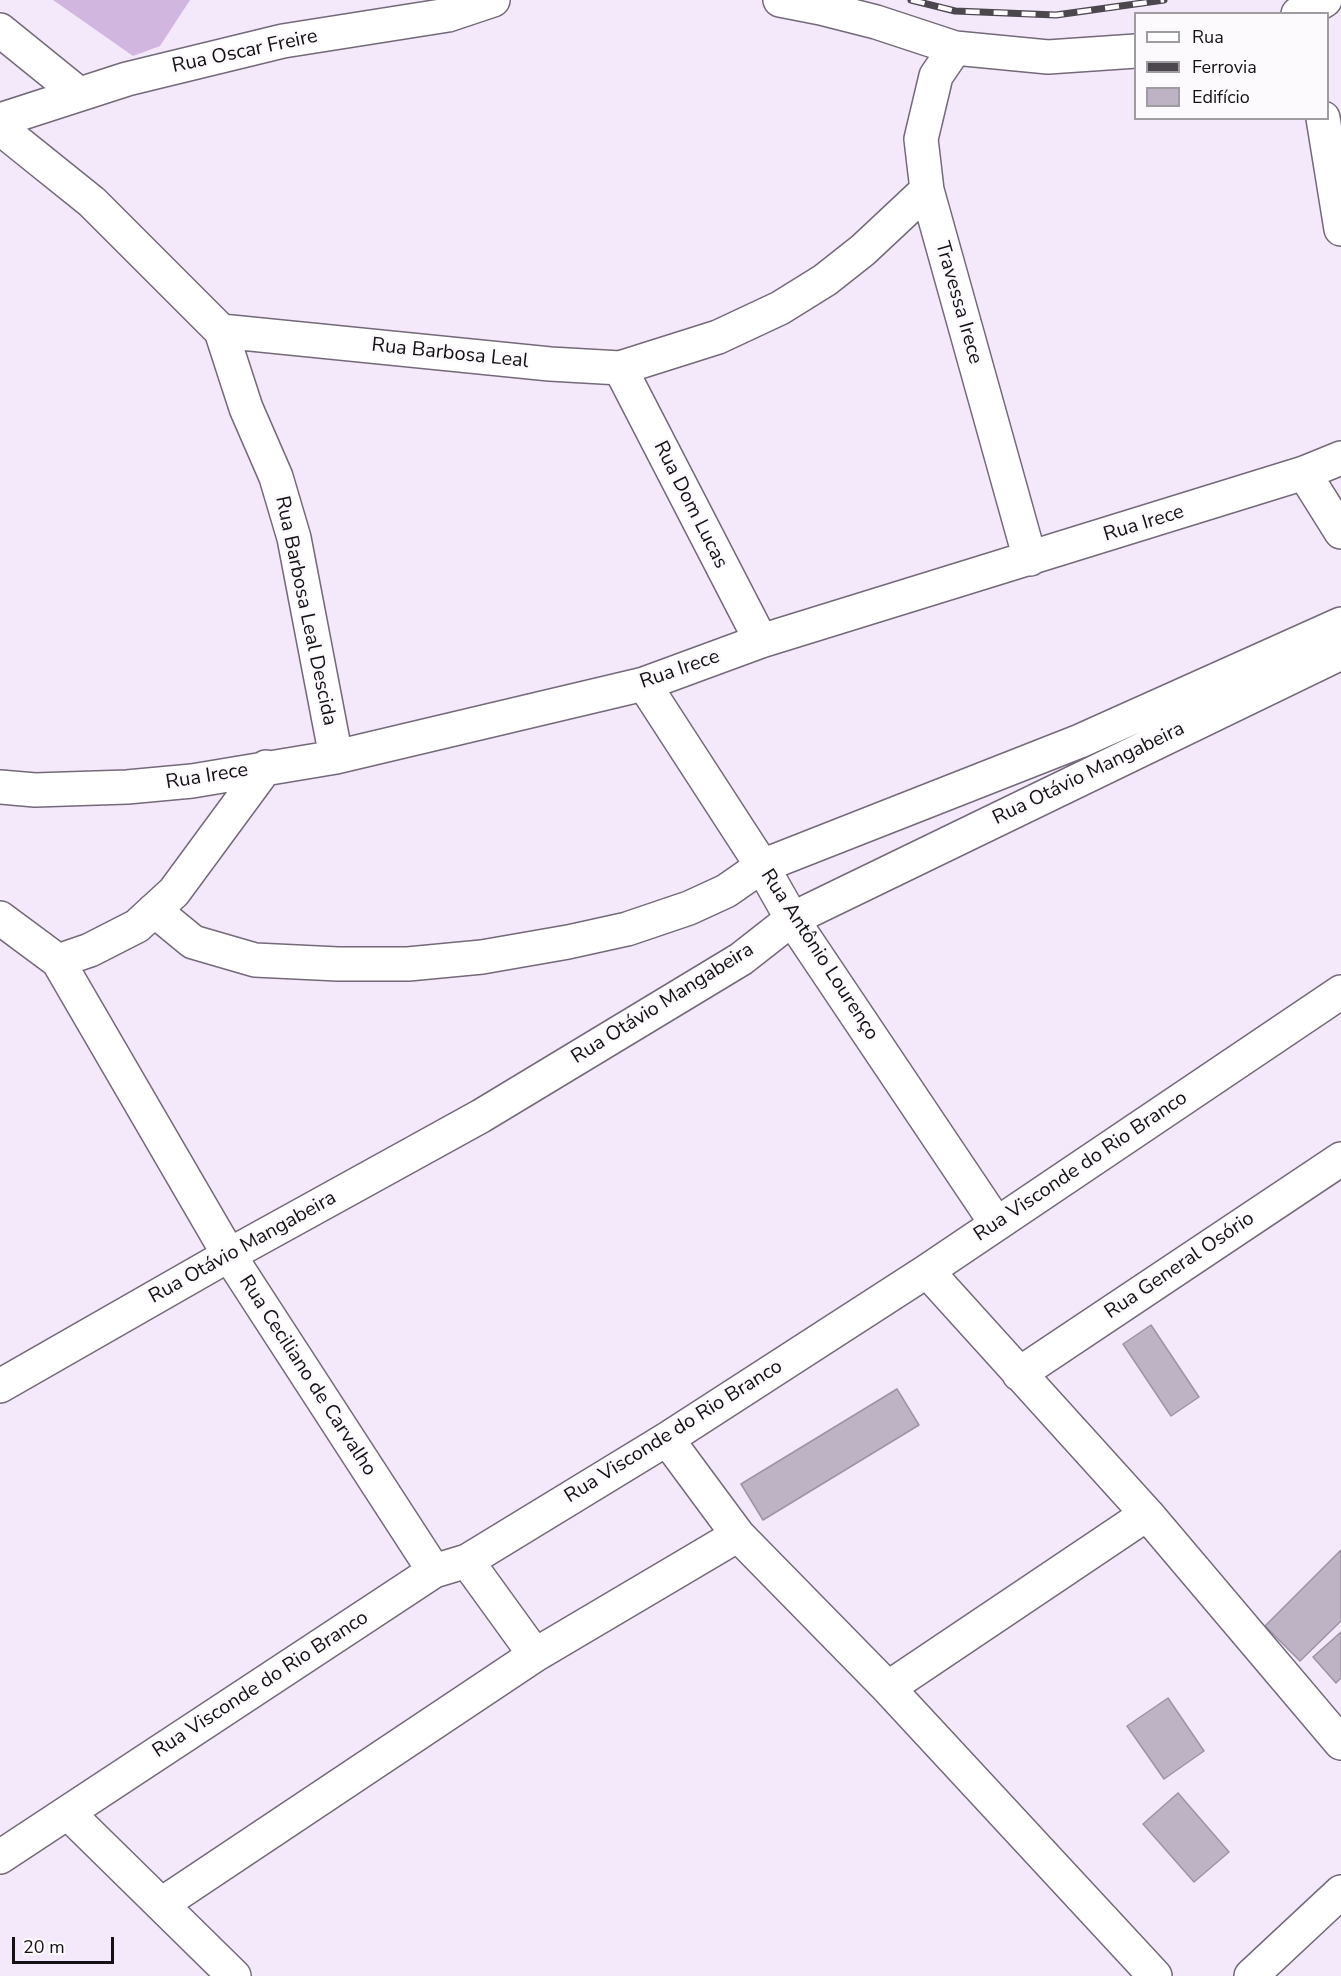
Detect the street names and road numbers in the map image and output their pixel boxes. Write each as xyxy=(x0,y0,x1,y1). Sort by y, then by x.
street label: Rua Oscar Freire xyxy=(170,25,320,79)
street label: Travessa Irece xyxy=(929,239,987,367)
street label: Rua Barbosa Leal xyxy=(370,334,530,374)
street label: Rua Dom Lucas xyxy=(648,437,732,573)
street label: Rua Barbosa Leal Descida xyxy=(269,494,341,728)
street label: Rua Irece xyxy=(1101,500,1187,548)
street label: Rua Irece xyxy=(637,645,723,695)
street label: Rua Otávio Mangabeira xyxy=(989,717,1189,831)
street label: Rua Irece xyxy=(164,759,250,795)
street label: Rua Antônio Lourenço xyxy=(755,865,883,1045)
street label: Rua Otávio Mangabeira xyxy=(567,938,759,1070)
street label: Rua Visconde do Rio Branco xyxy=(970,1087,1192,1247)
street label: Rua Otávio Mangabeira xyxy=(145,1187,341,1309)
street label: Rua General Osório xyxy=(1101,1207,1259,1325)
street label: Rua Ceciliano de Carvalho xyxy=(233,1271,381,1481)
street label: Rua Visconde do Rio Branco xyxy=(561,1355,787,1509)
street label: Rua Visconde do Rio Branco xyxy=(149,1606,373,1764)

